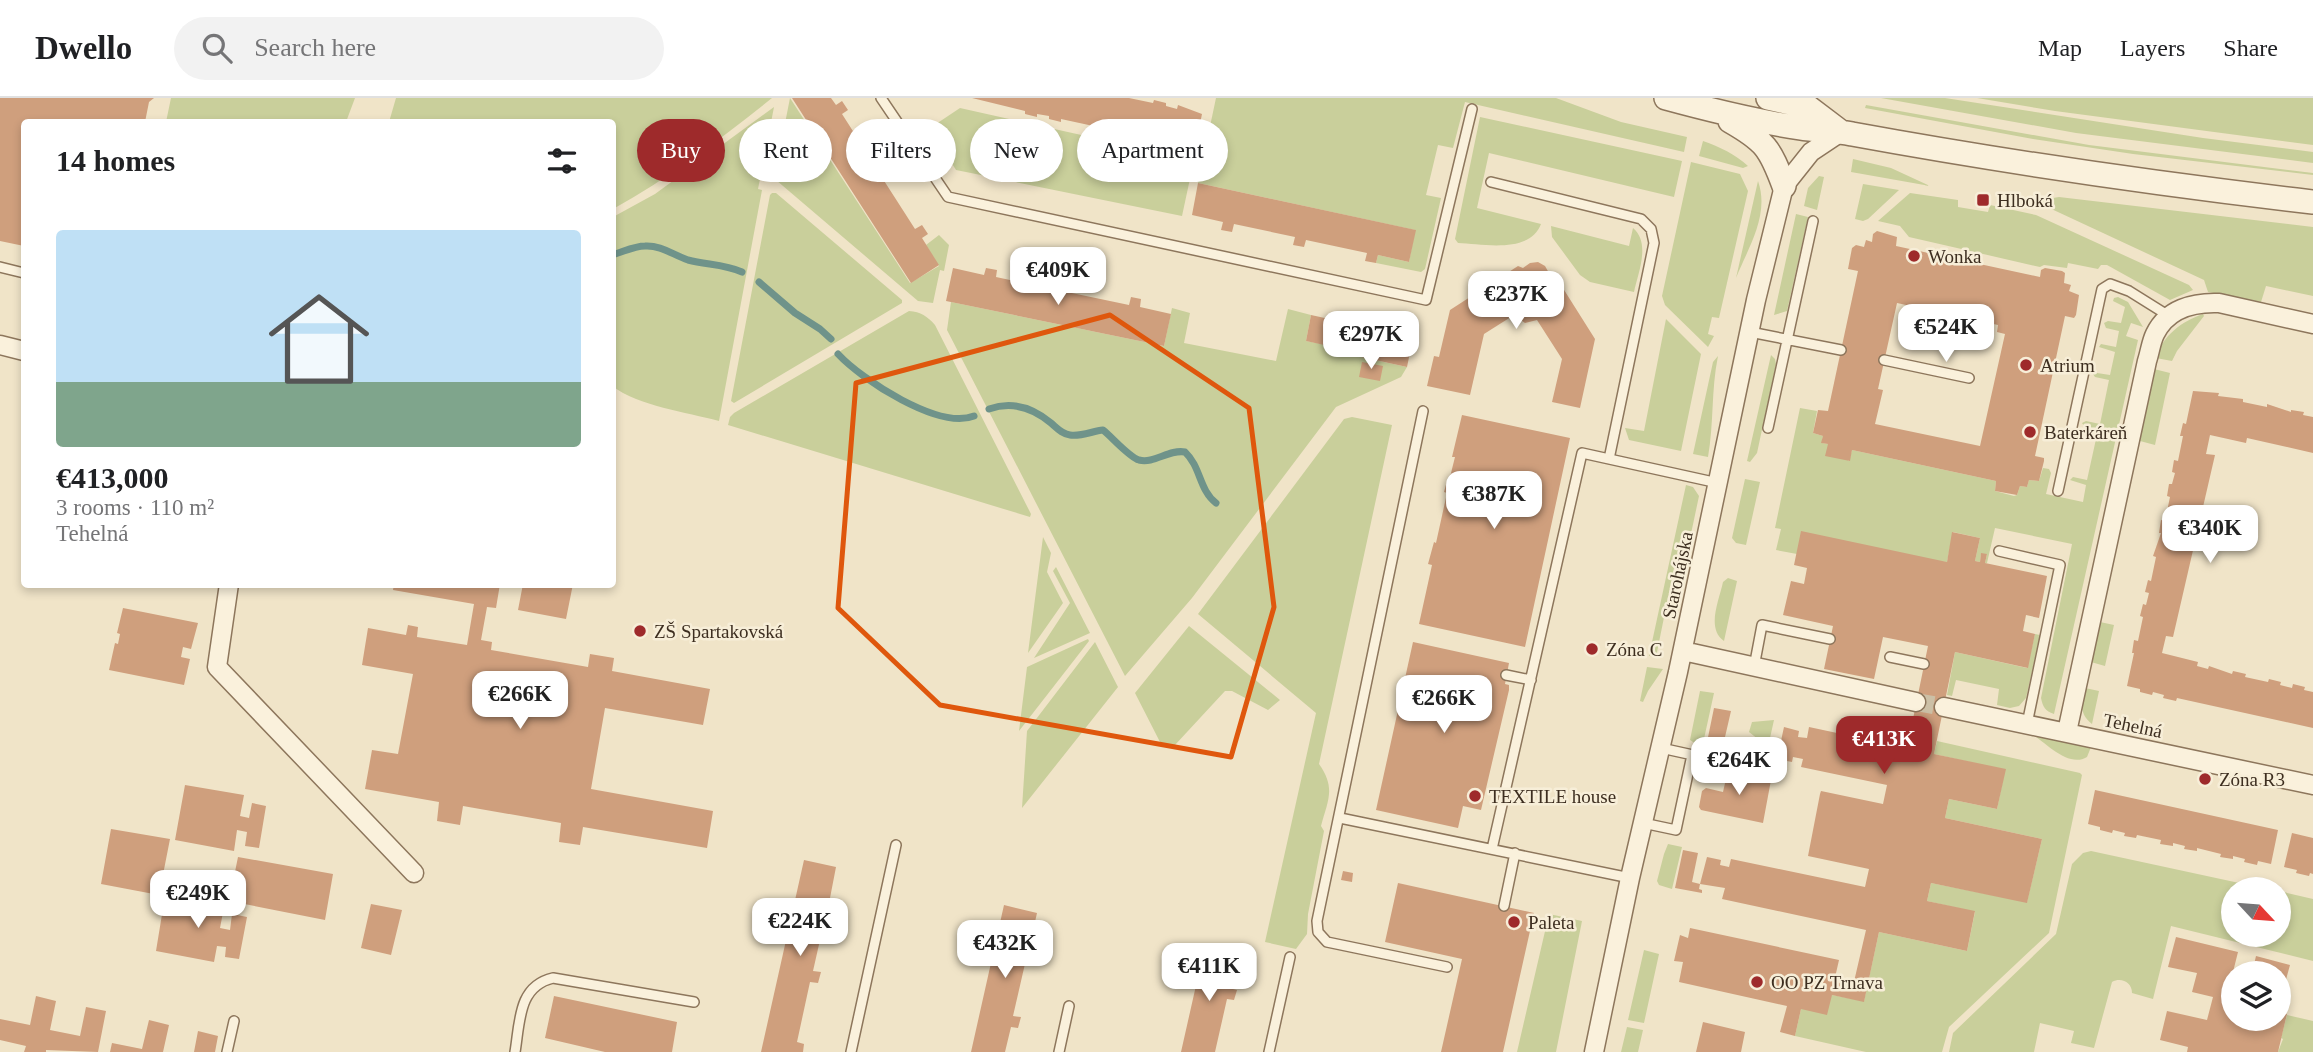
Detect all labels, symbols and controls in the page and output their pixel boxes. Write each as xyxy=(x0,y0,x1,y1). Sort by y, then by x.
search box xyxy=(174,17,664,80)
icon: search xyxy=(198,29,236,67)
text: Dwello xyxy=(35,30,132,66)
text: Search here xyxy=(254,33,376,62)
text: Map xyxy=(2038,35,2082,61)
text: Layers xyxy=(2120,35,2185,61)
text: Share xyxy=(2223,35,2278,61)
chip: Buy xyxy=(637,119,725,182)
chip: Rent xyxy=(739,119,832,182)
chip: Filters xyxy=(846,119,956,182)
chip: New xyxy=(970,119,1063,182)
chip: Apartment xyxy=(1077,119,1228,182)
icon: filters xyxy=(543,142,581,180)
text: 14 homes xyxy=(56,144,175,177)
place label: Hlboká xyxy=(1997,190,2054,211)
marker: Hlboká xyxy=(1975,192,1991,208)
place label: Wonka xyxy=(1928,246,1982,267)
pin: €409K xyxy=(1009,248,1107,307)
marker: Wonka xyxy=(1906,248,1922,264)
text: €409K xyxy=(1026,257,1090,282)
pin: €237K xyxy=(1467,272,1565,331)
icon: home xyxy=(256,276,382,402)
text: €237K xyxy=(1484,281,1548,306)
pin: €524K xyxy=(1897,304,1995,364)
pin: €297K xyxy=(1322,312,1420,371)
text: €524K xyxy=(1914,314,1978,339)
text: €297K xyxy=(1339,321,1403,346)
place label: Atrium xyxy=(2040,355,2095,376)
marker: Atrium xyxy=(2018,357,2034,373)
place label: Baterkáreň xyxy=(2044,422,2128,443)
marker: Baterkáreň xyxy=(2022,424,2038,440)
text: €413,000 xyxy=(56,461,169,494)
pin: €387K xyxy=(1445,472,1543,531)
text: €387K xyxy=(1462,481,1526,506)
text: 3 rooms · 110 m² xyxy=(56,495,214,520)
pin: €340K xyxy=(2161,505,2259,565)
text: €340K xyxy=(2178,515,2242,540)
text: Tehelná xyxy=(56,521,128,546)
street label: Starohájska xyxy=(1658,529,1697,621)
place label: ZŠ Spartakovská xyxy=(654,621,784,642)
marker: ZŠ Spartakovská xyxy=(632,623,648,639)
place label: Zóna C xyxy=(1606,639,1662,660)
marker: Zóna C xyxy=(1584,641,1600,657)
pin: €266K xyxy=(471,672,569,731)
pin: €266K xyxy=(1395,676,1493,735)
text: €266K xyxy=(488,681,552,706)
text: €266K xyxy=(1412,685,1476,710)
street label: Tehelná xyxy=(2101,709,2165,742)
pin: €413K xyxy=(1835,716,1933,776)
text: €413K xyxy=(1852,726,1916,751)
pin: €264K xyxy=(1690,738,1788,797)
text: €264K xyxy=(1707,747,1771,772)
place label: Zóna R3 xyxy=(2219,769,2285,790)
marker: Zóna R3 xyxy=(2197,771,2213,787)
place label: TEXTILE house xyxy=(1489,786,1616,807)
marker: TEXTILE house xyxy=(1467,788,1483,804)
pin: €249K xyxy=(149,870,247,930)
north arrow xyxy=(2221,877,2291,947)
map controls xyxy=(2221,877,2291,1031)
text: €249K xyxy=(166,880,230,905)
pin: €224K xyxy=(751,898,849,958)
text: €224K xyxy=(768,908,832,933)
place label: Paleta xyxy=(1528,912,1575,933)
marker: Paleta xyxy=(1506,914,1522,930)
pin: €432K xyxy=(956,920,1054,980)
text: €432K xyxy=(973,930,1037,955)
pin: €411K xyxy=(1160,944,1258,1003)
text: €411K xyxy=(1178,953,1240,978)
button: layers xyxy=(2221,961,2291,1031)
place label: OO PZ Trnava xyxy=(1771,972,1883,993)
marker: OO PZ Trnava xyxy=(1749,974,1765,990)

